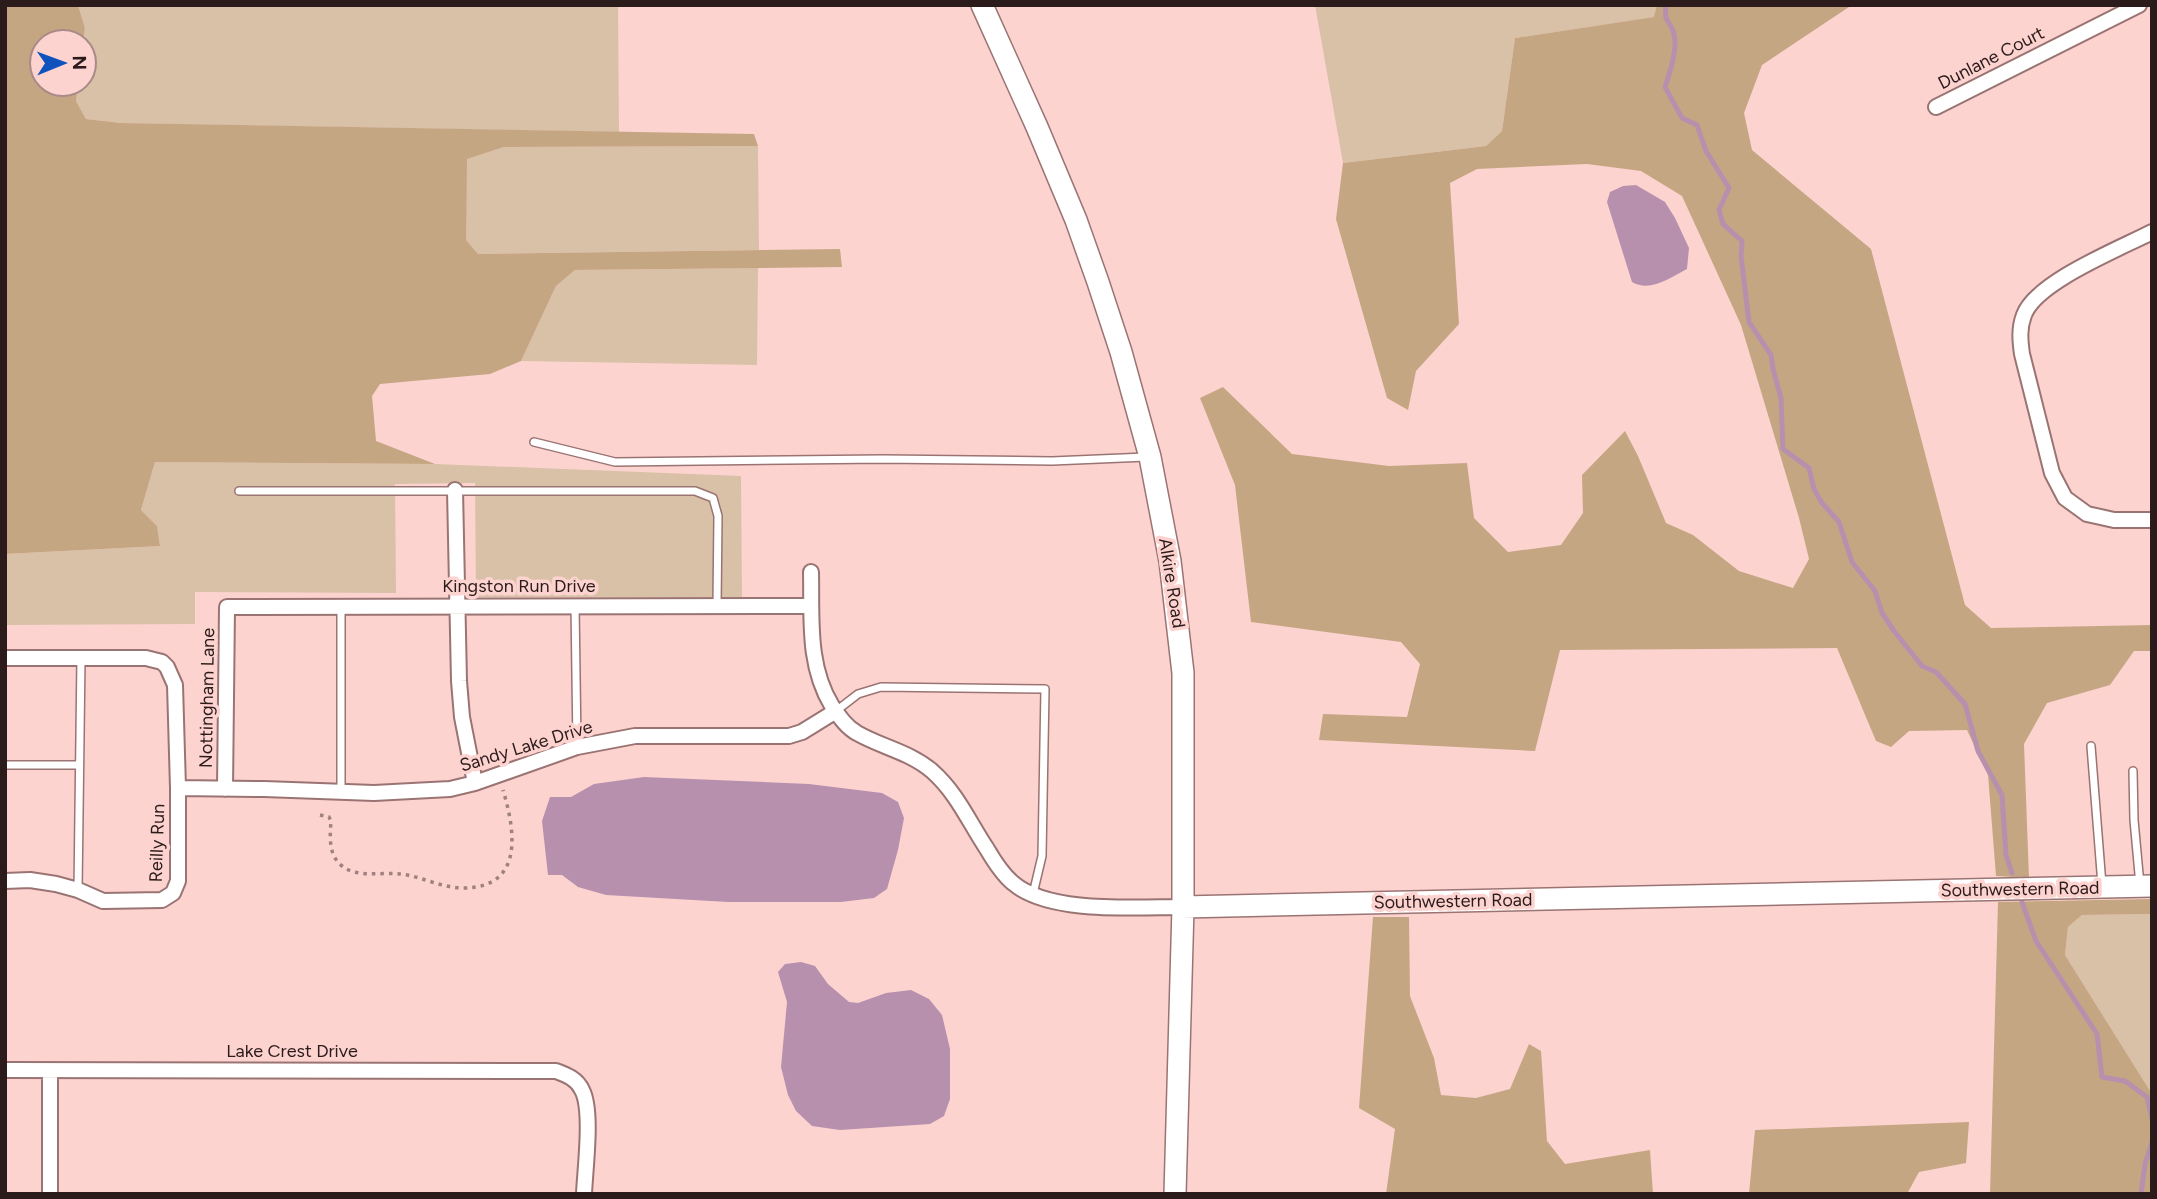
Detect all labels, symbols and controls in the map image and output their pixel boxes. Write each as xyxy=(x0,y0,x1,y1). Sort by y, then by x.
street label: Dunlane Court xyxy=(1934,22,2048,94)
north arrow xyxy=(28,28,98,98)
text: N xyxy=(68,55,91,70)
street label: Alkire Road xyxy=(1154,536,1190,630)
street label: Kingston Run Drive xyxy=(442,575,596,597)
street label: Nottingham Lane xyxy=(195,628,219,768)
street label: Sandy Lake Drive xyxy=(457,715,595,777)
street label: Reilly Run xyxy=(145,803,169,883)
street label: Southwestern Road xyxy=(1940,877,2100,901)
street label: Southwestern Road xyxy=(1373,889,1533,913)
street label: Lake Crest Drive xyxy=(226,1040,358,1062)

